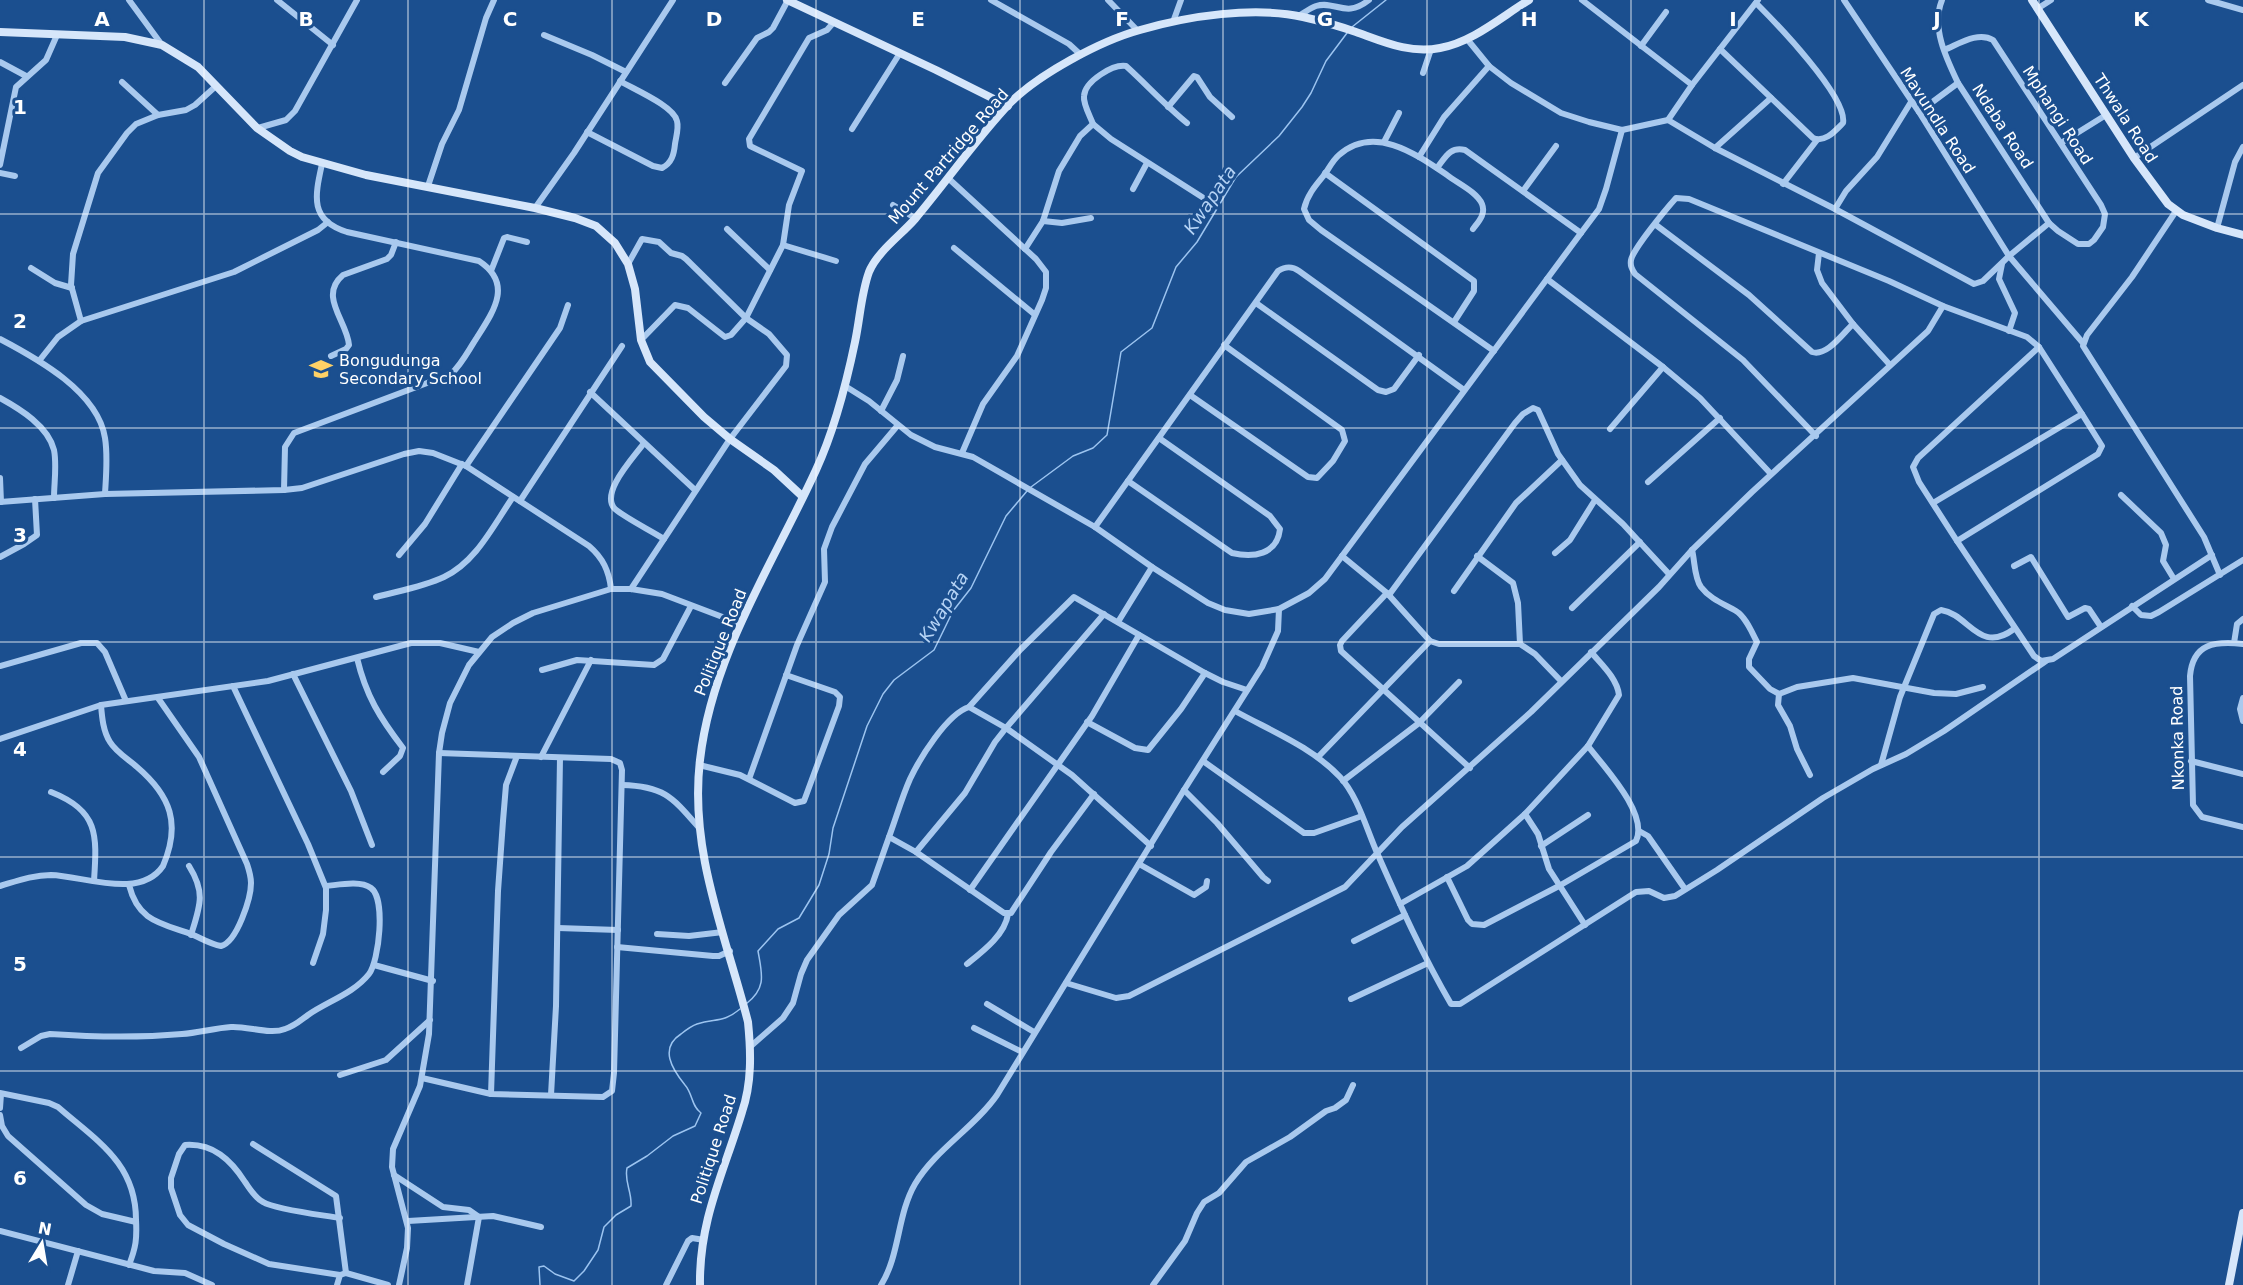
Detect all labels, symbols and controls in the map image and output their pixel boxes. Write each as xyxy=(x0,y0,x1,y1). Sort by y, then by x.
text: A xyxy=(94,7,110,31)
text: B xyxy=(298,7,314,31)
text: C xyxy=(503,7,517,31)
text: D xyxy=(706,7,722,31)
text: E xyxy=(911,7,925,31)
text: F xyxy=(1115,7,1129,31)
text: G xyxy=(1317,7,1333,31)
text: H xyxy=(1521,7,1537,31)
text: I xyxy=(1729,7,1737,31)
text: J xyxy=(1931,7,1941,31)
text: K xyxy=(2133,7,2150,31)
street label: Mphangi Road xyxy=(2019,62,2097,168)
street label: Mavundla Road xyxy=(1896,64,1979,177)
street label: Thwala Road xyxy=(2089,69,2161,166)
street label: Ndaba Road xyxy=(1968,80,2037,172)
street label: Mount Partridge Road xyxy=(884,85,1012,228)
text: 1 xyxy=(13,95,27,119)
water label: Kwapata xyxy=(1179,161,1240,238)
text: 2 xyxy=(13,309,27,333)
place label: Bongudunga Secondary School xyxy=(339,351,482,388)
school or university icon: Bongudunga Secondary School xyxy=(308,356,334,382)
text: 3 xyxy=(13,523,27,547)
water label: Kwapata xyxy=(914,568,973,646)
street label: Politique Road xyxy=(690,586,751,699)
street label: Nkonka Road xyxy=(2167,686,2188,790)
text: 4 xyxy=(13,737,27,761)
text: 5 xyxy=(13,952,27,976)
street label: Politique Road xyxy=(687,1092,740,1206)
text: 6 xyxy=(13,1166,27,1190)
north arrow xyxy=(12,1213,72,1273)
text: N xyxy=(36,1218,53,1239)

